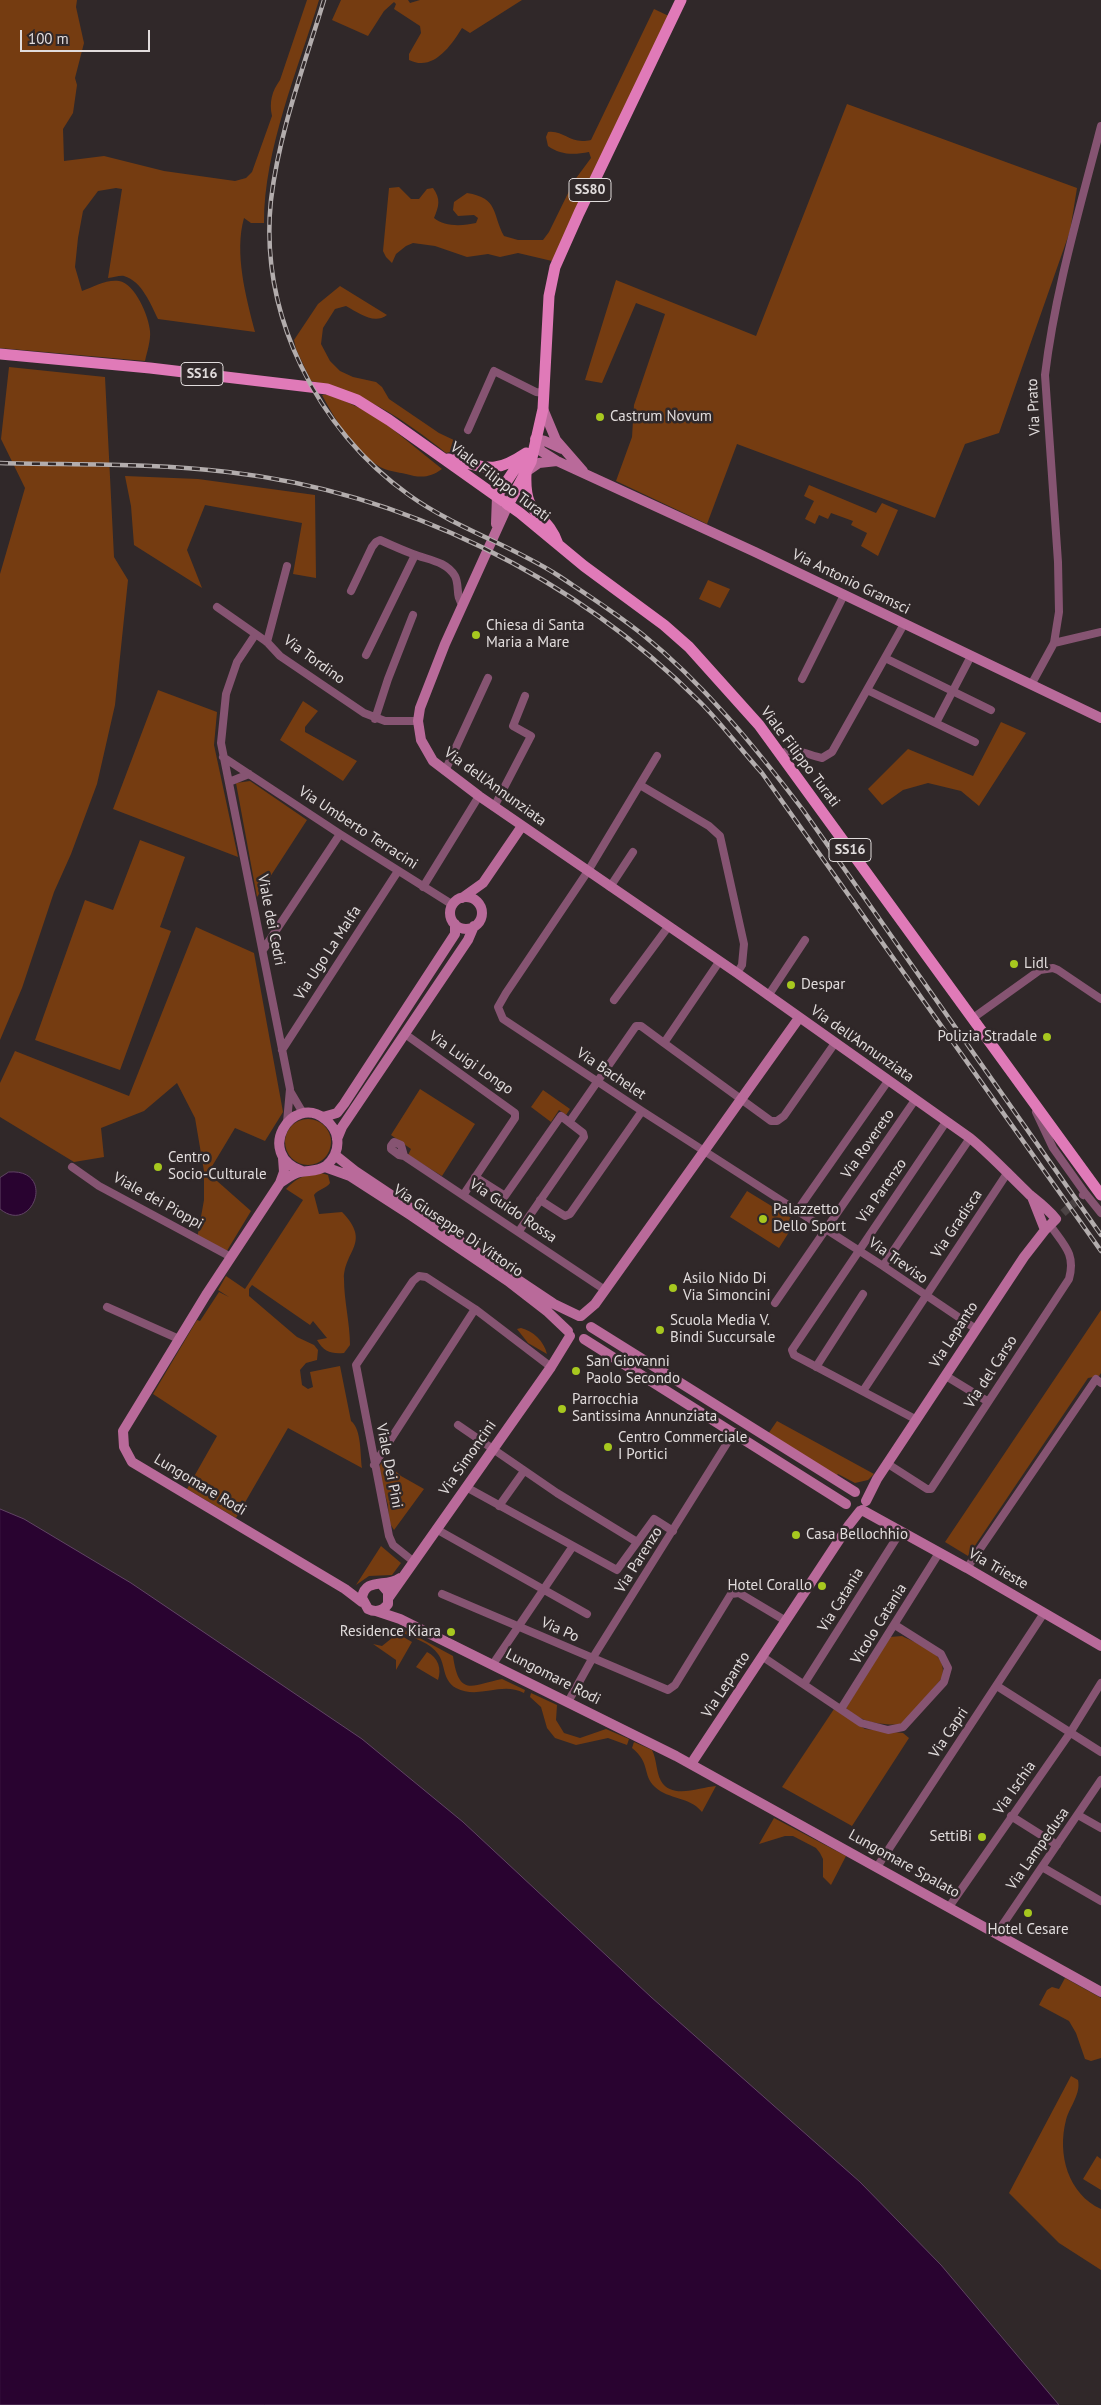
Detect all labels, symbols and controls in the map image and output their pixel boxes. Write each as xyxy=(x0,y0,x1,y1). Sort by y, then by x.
scale bar xyxy=(22,20,152,52)
text: 100 m xyxy=(28,29,69,48)
road number: SS80 xyxy=(569,178,611,202)
road number: SS16 xyxy=(181,362,223,386)
street label: Via Prato xyxy=(1024,378,1044,436)
place label: Castrum Novum xyxy=(610,408,712,426)
marker: Castrum Novum xyxy=(594,411,606,423)
street label: Viale Filippo Turati xyxy=(446,438,554,526)
street label: Via Antonio Gramsci xyxy=(789,546,913,618)
place label: Chiesa di Santa Maria a Mare xyxy=(486,617,584,652)
marker: Chiesa di Santa Maria a Mare xyxy=(470,629,482,641)
street label: Via Tordino xyxy=(280,632,348,688)
street label: Viale Filippo Turati xyxy=(756,703,844,811)
street label: Via dell'Annunziata xyxy=(440,744,550,830)
street label: Via Umberto Terracini xyxy=(295,783,421,873)
road number: SS16 xyxy=(829,838,871,862)
street label: Viale dei Cedri xyxy=(253,873,289,967)
street label: Via Ugo La Malfa xyxy=(291,903,365,1003)
place label: Lidl xyxy=(1024,955,1048,973)
marker: Lidl xyxy=(1008,958,1020,970)
place label: Despar xyxy=(801,976,845,994)
marker: Despar xyxy=(785,979,797,991)
street label: Via dell'Annunziata xyxy=(807,1002,917,1086)
street label: Via Luigi Longo xyxy=(425,1027,517,1099)
place label: Polizia Stradale xyxy=(937,1028,1037,1046)
marker: Polizia Stradale xyxy=(1041,1031,1053,1043)
street label: Via Bachelet xyxy=(573,1044,649,1104)
street label: Via Rovereto xyxy=(838,1106,898,1182)
place label: Centro Socio-Culturale xyxy=(168,1149,267,1184)
street label: Via Parenzo xyxy=(853,1155,911,1227)
marker: Centro Socio-Culturale xyxy=(152,1161,164,1173)
street label: Viale dei Pioppi xyxy=(110,1169,206,1233)
street label: Via Guido Rossa xyxy=(466,1175,560,1247)
street label: Via Giuseppe Di Vittorio xyxy=(390,1181,526,1281)
street label: Via Gradisca xyxy=(928,1187,986,1261)
place label: Palazzetto Dello Sport xyxy=(773,1201,846,1236)
marker: Palazzetto Dello Sport xyxy=(757,1213,769,1225)
street label: Via Treviso xyxy=(865,1234,931,1288)
place label: Asilo Nido Di Via Simoncini xyxy=(683,1270,770,1305)
marker: Asilo Nido Di Via Simoncini xyxy=(667,1282,679,1294)
street label: Via Lepanto xyxy=(926,1299,982,1371)
place label: Scuola Media V. Bindi Succursale xyxy=(670,1312,775,1347)
marker: Scuola Media V. Bindi Succursale xyxy=(654,1324,666,1336)
street label: Via del Carso xyxy=(961,1332,1021,1412)
place label: San Giovanni Paolo Secondo xyxy=(586,1353,680,1388)
marker: San Giovanni Paolo Secondo xyxy=(570,1365,582,1377)
place label: Parrocchia Santissima Annunziata xyxy=(572,1391,717,1426)
marker: Parrocchia Santissima Annunziata xyxy=(556,1403,568,1415)
street label: Via Simoncini xyxy=(436,1417,500,1499)
street label: Viale Dei Pini xyxy=(372,1422,406,1510)
place label: Centro Commerciale I Portici xyxy=(618,1429,747,1464)
marker: Centro Commerciale I Portici xyxy=(602,1441,614,1453)
street label: Lungomare Rodi xyxy=(151,1450,249,1520)
street label: Via Parenzo xyxy=(612,1524,666,1596)
place label: Casa Bellochhio xyxy=(806,1526,908,1544)
marker: Casa Bellochhio xyxy=(790,1529,802,1541)
street label: Via Trieste xyxy=(965,1545,1031,1593)
street label: Via Catania xyxy=(814,1565,868,1635)
place label: Hotel Corallo xyxy=(728,1577,812,1595)
marker: Hotel Corallo xyxy=(816,1580,828,1592)
street label: Vicolo Catania xyxy=(847,1580,911,1668)
street label: Via Po xyxy=(538,1614,582,1646)
place label: Residence Kiara xyxy=(340,1623,441,1641)
marker: Residence Kiara xyxy=(445,1626,457,1638)
street label: Lungomare Rodi xyxy=(502,1645,604,1709)
street label: Via Lepanto xyxy=(698,1649,754,1721)
street label: Via Capri xyxy=(926,1704,972,1762)
street label: Via Ischia xyxy=(990,1758,1040,1818)
street label: Via Lampedusa xyxy=(1003,1804,1073,1894)
street label: Lungomare Spalato xyxy=(845,1826,963,1902)
place label: SettiBi xyxy=(929,1828,972,1846)
marker: SettiBi xyxy=(976,1831,988,1843)
marker: Hotel Cesare xyxy=(1022,1907,1034,1919)
place label: Hotel Cesare xyxy=(987,1921,1069,1939)

